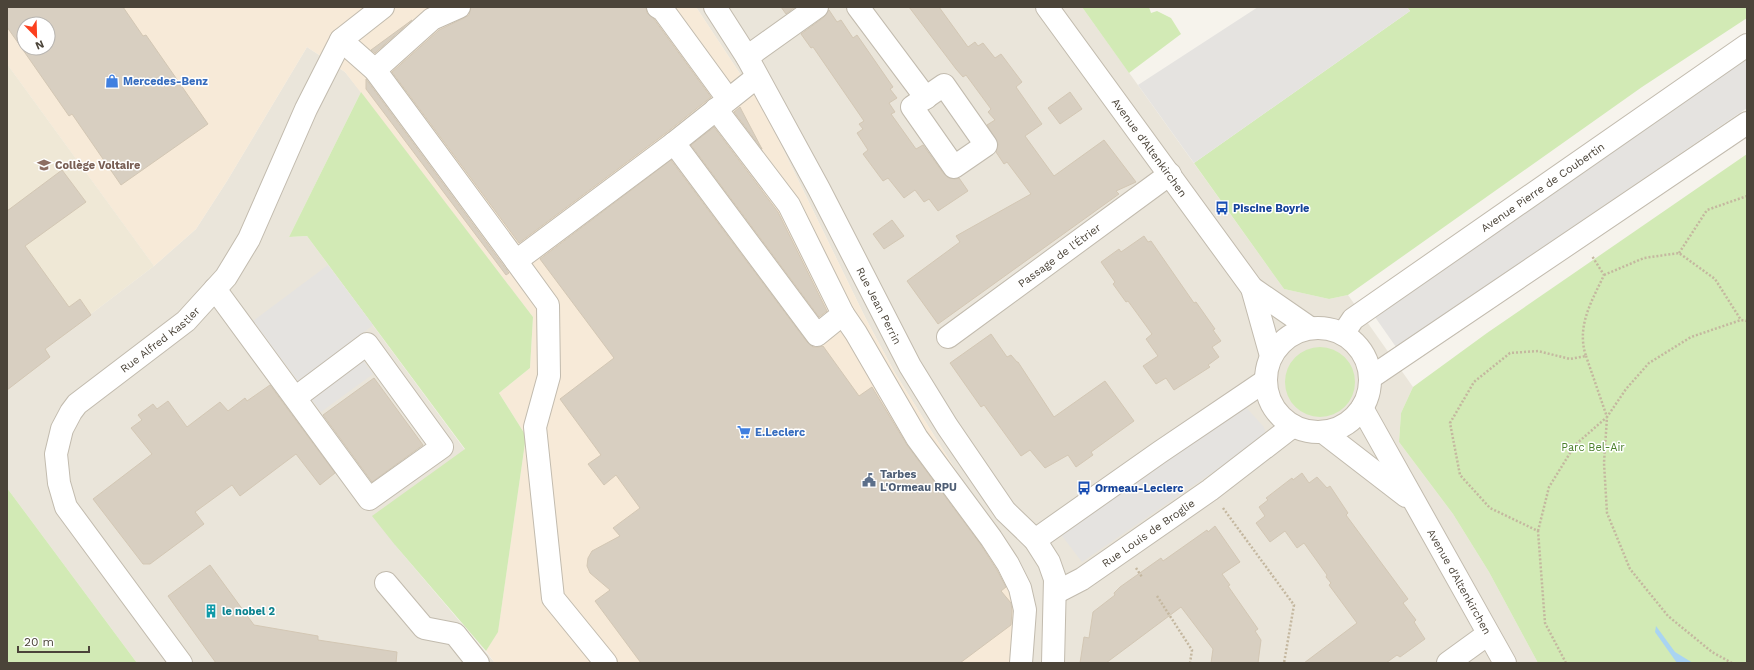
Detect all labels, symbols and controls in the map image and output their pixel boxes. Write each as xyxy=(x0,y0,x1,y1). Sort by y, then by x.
north arrow xyxy=(16,16,56,56)
text: N xyxy=(33,37,46,52)
shop icon: Mercedes-Benz xyxy=(104,73,120,89)
place label: Mercedes-Benz xyxy=(123,75,208,88)
street label: Avenue d'Altenkirchen xyxy=(1109,96,1190,199)
street label: Avenue Pierre de Coubertin xyxy=(1478,140,1607,235)
school or university icon: Collège Voltaire xyxy=(36,157,52,173)
place label: Collège Voltaire xyxy=(55,159,140,172)
bus stop icon: Piscine Boyrie xyxy=(1214,200,1230,216)
place label: Piscine Boyrie xyxy=(1233,202,1309,215)
street label: Passage de l'Étrier xyxy=(1015,220,1103,290)
street label: Rue Jean Perrin xyxy=(854,265,904,346)
street label: Rue Alfred Kastler xyxy=(118,304,203,375)
supermarket icon: E.Leclerc xyxy=(736,424,752,440)
place label: E.Leclerc xyxy=(755,426,805,439)
park label: Parc Bel-Air xyxy=(1561,441,1625,454)
place label: Tarbes L'Ormeau RPU xyxy=(880,468,957,494)
public building icon: Tarbes L'Ormeau RPU xyxy=(861,472,877,488)
bus stop icon: Ormeau-Leclerc xyxy=(1076,480,1092,496)
place label: Ormeau-Leclerc xyxy=(1095,482,1184,495)
street label: Rue Louis de Broglie xyxy=(1099,496,1197,570)
street label: Avenue d'Altenkirchen xyxy=(1425,527,1494,637)
building icon: le nobel 2 xyxy=(203,603,219,619)
place label: le nobel 2 xyxy=(222,605,275,618)
scale bar xyxy=(18,628,89,654)
text: 20 m xyxy=(24,635,54,649)

